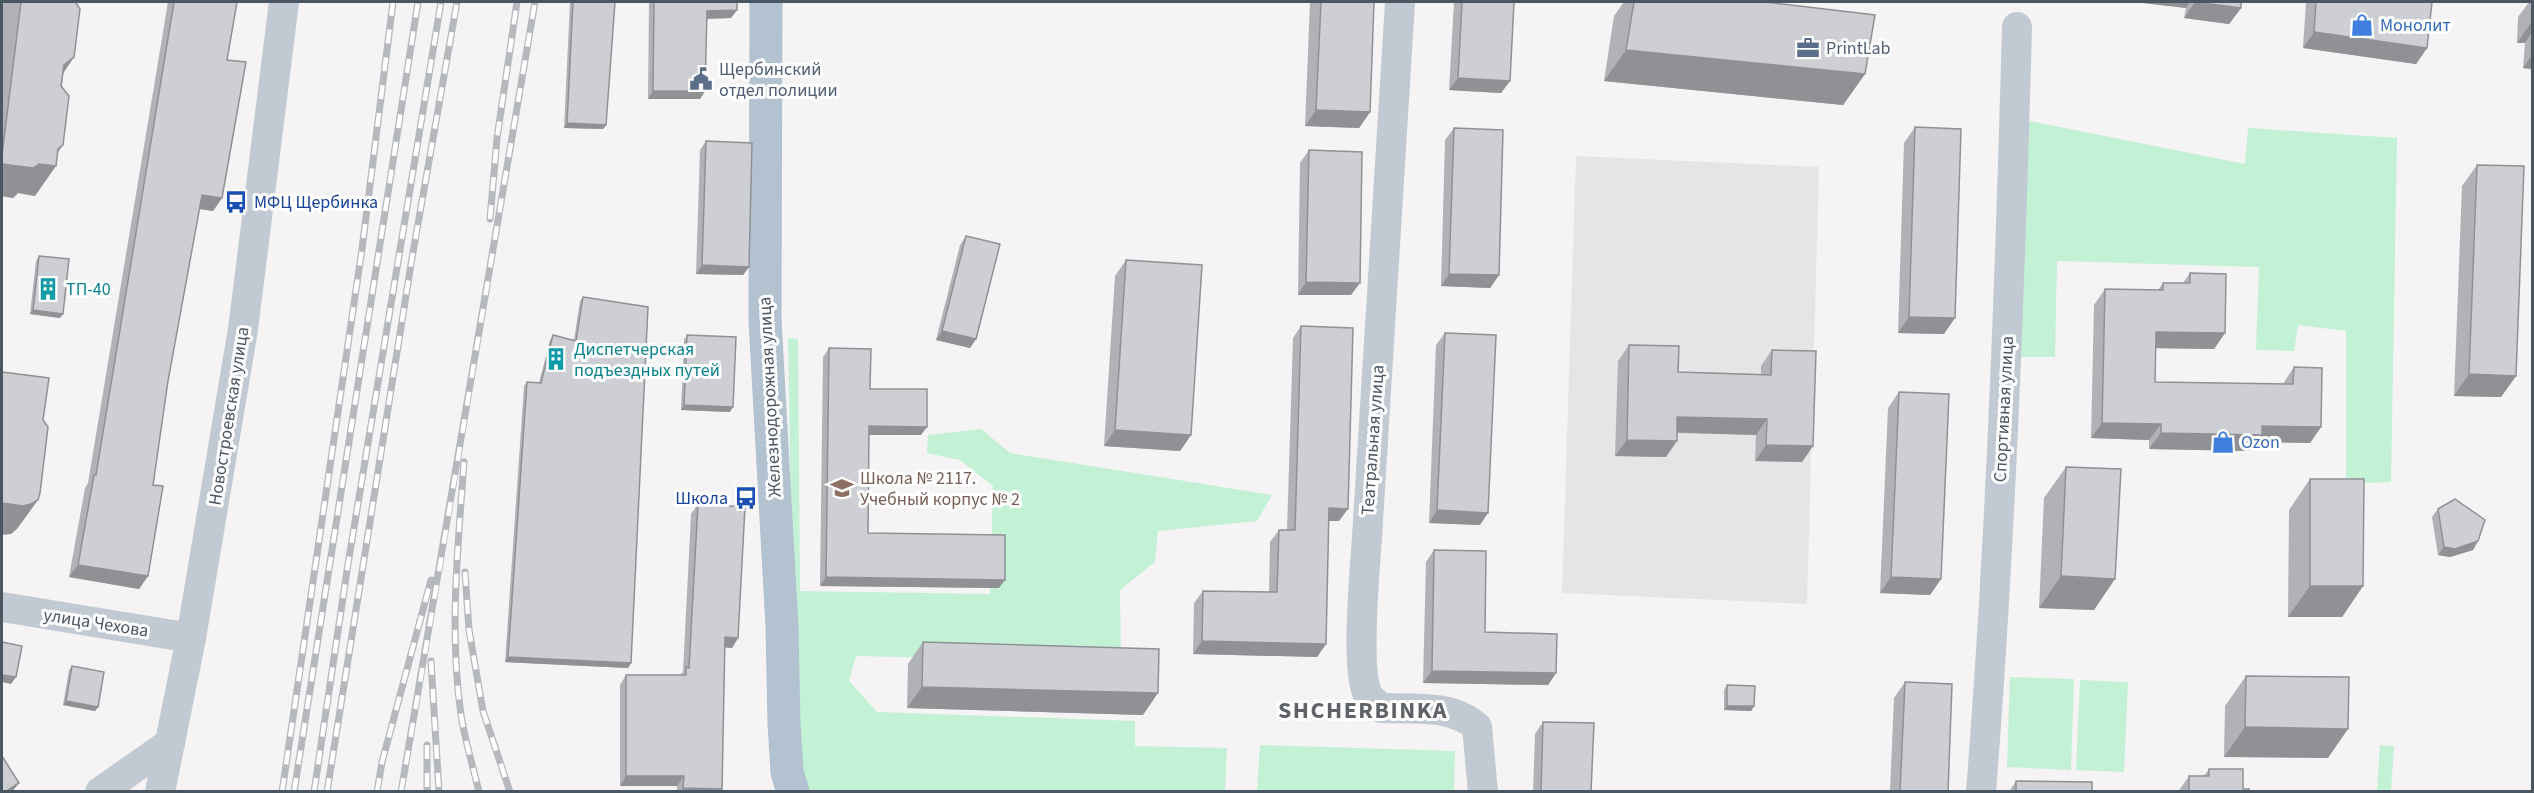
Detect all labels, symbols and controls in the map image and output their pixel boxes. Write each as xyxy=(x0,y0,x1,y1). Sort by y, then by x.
shop icon: Монолит xyxy=(2349,12,2375,38)
place label: Монолит xyxy=(2380,13,2451,38)
office icon: PrintLab xyxy=(1795,35,1821,61)
place label: PrintLab xyxy=(1826,36,1891,61)
place label: Щербинский отдел полиции xyxy=(719,57,838,103)
public building icon: Щербинский отдел полиции xyxy=(688,66,714,92)
bus stop icon: МФЦ Щербинка xyxy=(223,189,249,215)
place label: МФЦ Щербинка xyxy=(254,190,378,215)
building icon: ТП-40 xyxy=(35,276,61,302)
place label: ТП-40 xyxy=(66,277,111,302)
street label: Железнодорожная улица xyxy=(752,296,788,498)
street label: Новостроевская улица xyxy=(203,325,255,507)
street label: Спортивная улица xyxy=(1988,335,2020,483)
place label: Диспетчерская подъездных путей xyxy=(574,337,720,383)
building icon: Диспетчерская подъездных путей xyxy=(543,346,569,372)
street label: Театральная улица xyxy=(1355,364,1391,516)
shop icon: Ozon xyxy=(2210,429,2236,455)
place label: Ozon xyxy=(2241,430,2280,455)
place label: Школа № 2117. Учебный корпус № 2 xyxy=(860,466,1020,512)
school or university icon: Школа № 2117. Учебный корпус № 2 xyxy=(829,475,855,501)
bus stop icon: Школа xyxy=(733,485,759,511)
place label: Школа xyxy=(675,486,728,511)
street label: улица Чехова xyxy=(42,602,150,644)
district label: SHCHERBINKA xyxy=(1278,693,1448,728)

